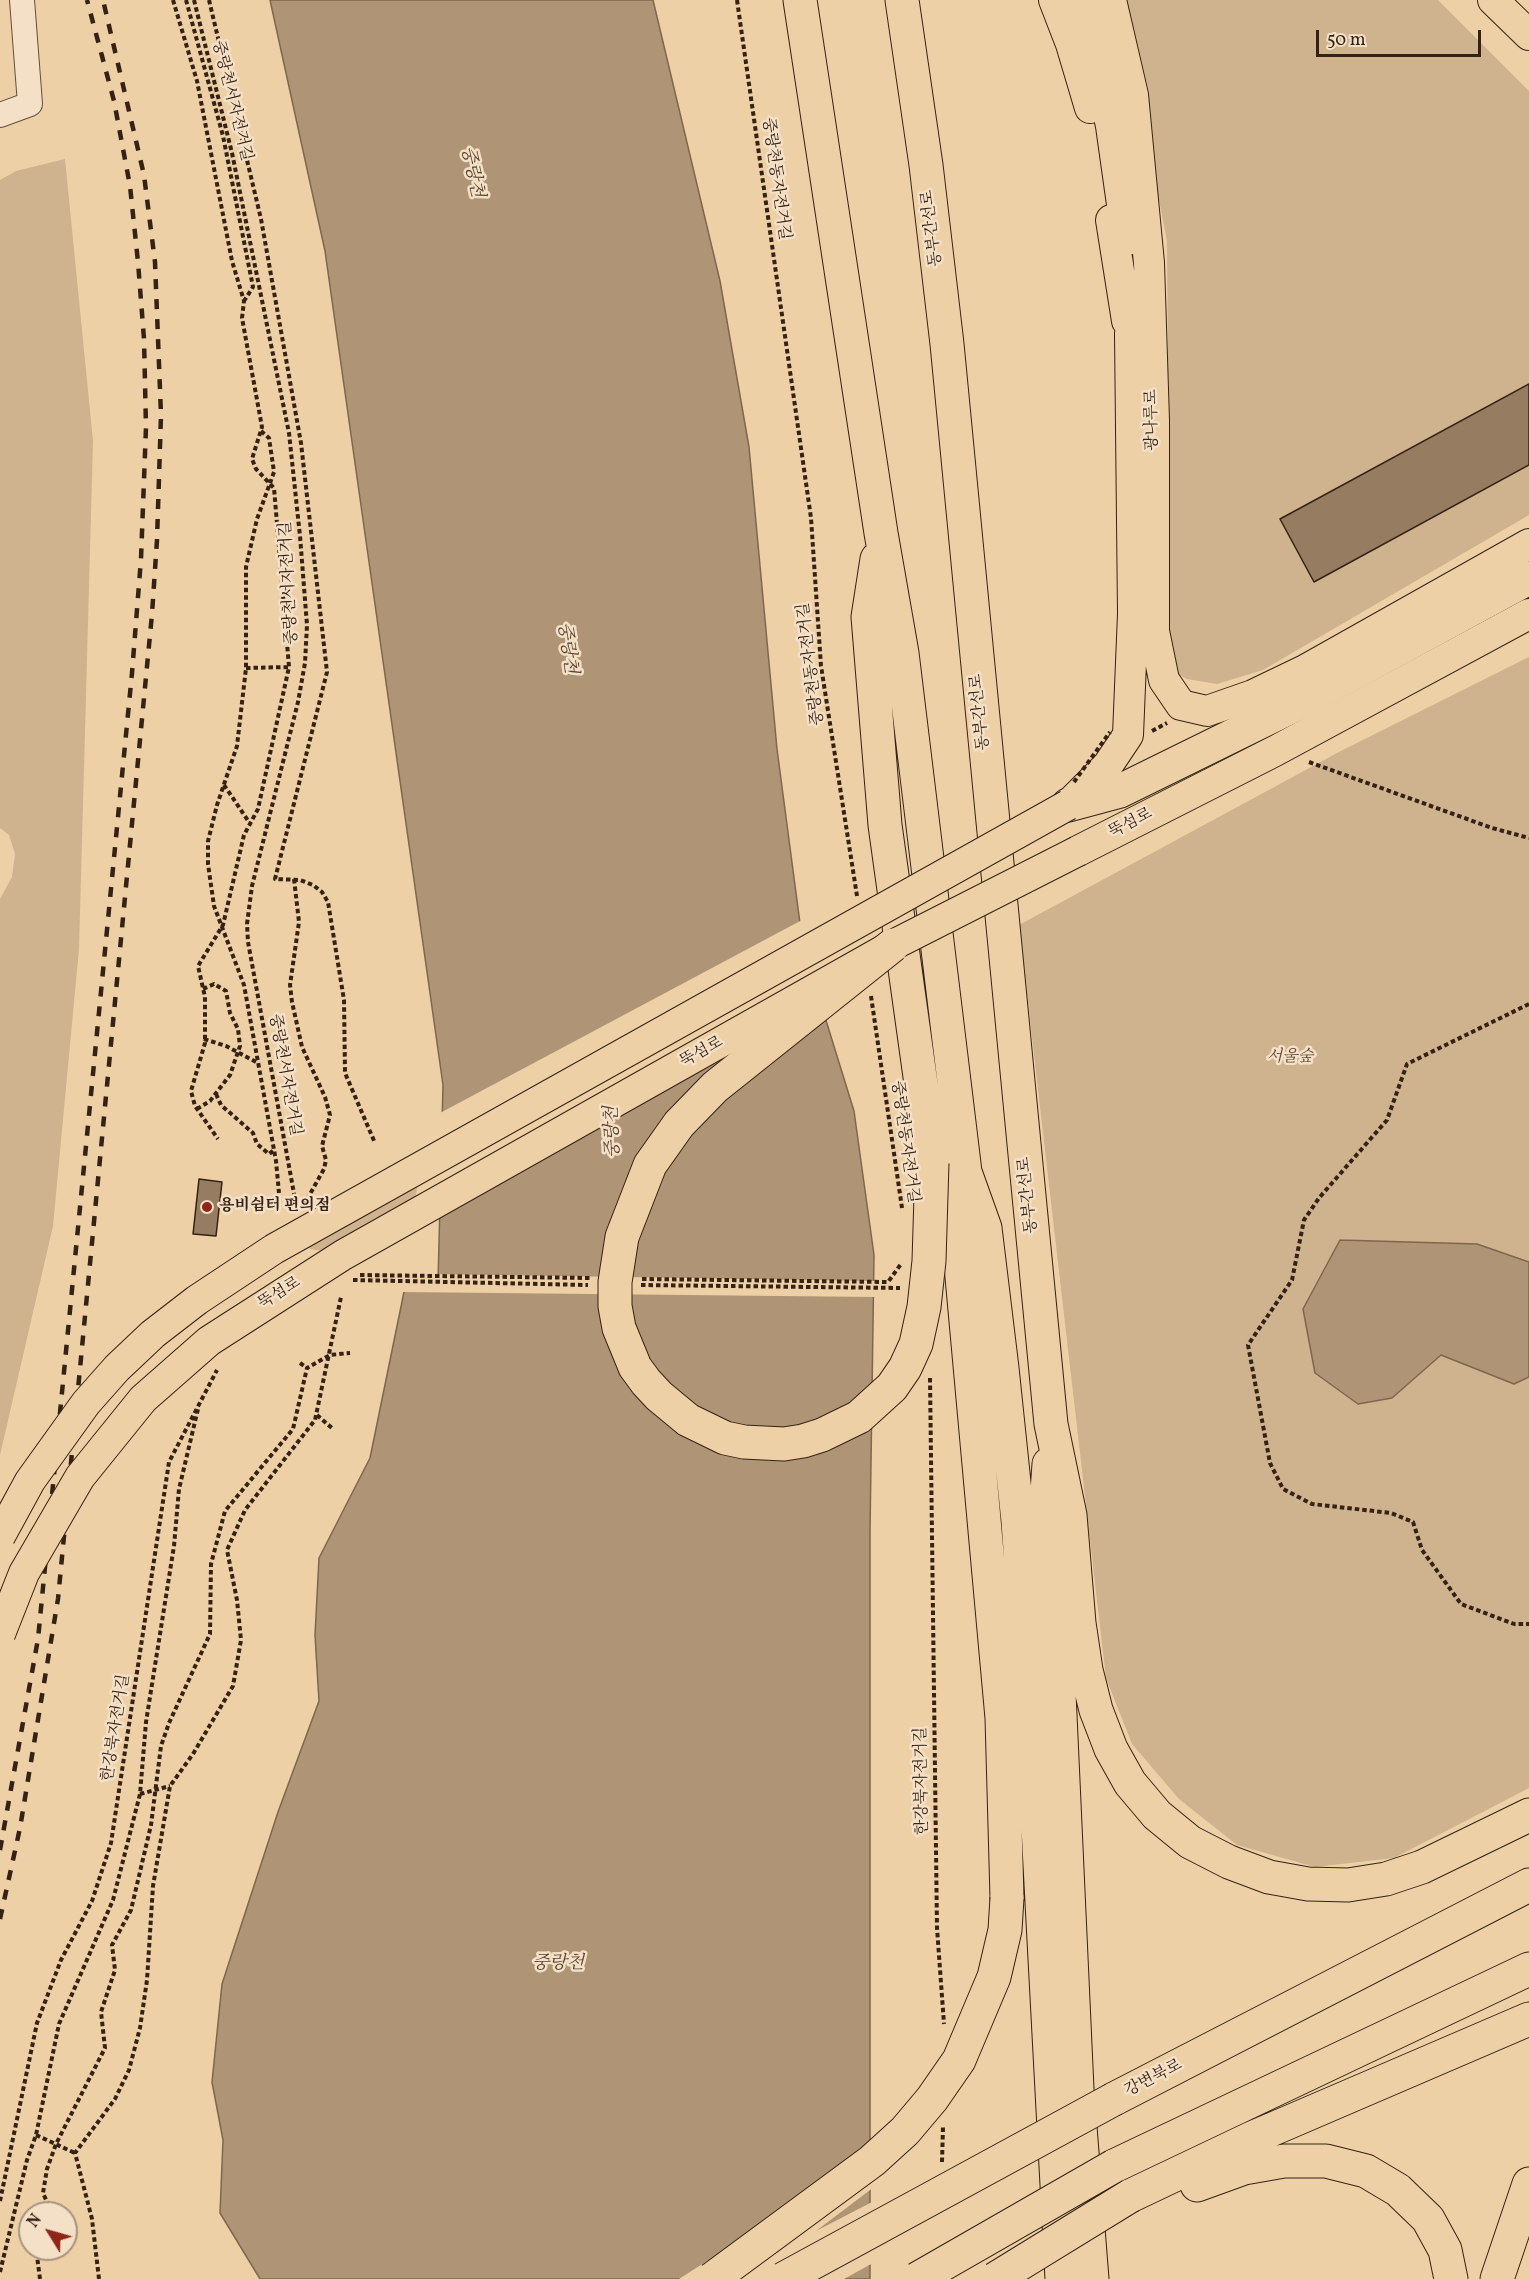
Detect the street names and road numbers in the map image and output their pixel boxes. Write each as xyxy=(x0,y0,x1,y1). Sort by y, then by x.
street label: 중랑천서자전거길 xyxy=(207,39,255,163)
street label: 중랑천동자전거길 xyxy=(757,116,793,242)
street label: 동부간선로 xyxy=(919,188,947,268)
street label: 광나루로 xyxy=(1143,389,1163,451)
street label: 중랑천서자전거길 xyxy=(277,521,303,645)
street label: 중랑천동자전거길 xyxy=(795,601,829,727)
street label: 동부간선로 xyxy=(967,673,995,751)
street label: 뚝섬로 xyxy=(1106,805,1156,843)
street label: 중랑천서자전거길 xyxy=(264,1012,304,1138)
street label: 뚝섬로 xyxy=(677,1033,727,1073)
street label: 중랑천동자전거길 xyxy=(886,1079,922,1205)
street label: 동부간선로 xyxy=(1015,1156,1043,1234)
street label: 뚝섬로 xyxy=(255,1274,305,1314)
street label: 한강북자전거길 xyxy=(99,1673,135,1783)
street label: 한강북자전거길 xyxy=(912,1727,934,1835)
street label: 강변북로 xyxy=(1122,2056,1186,2102)

